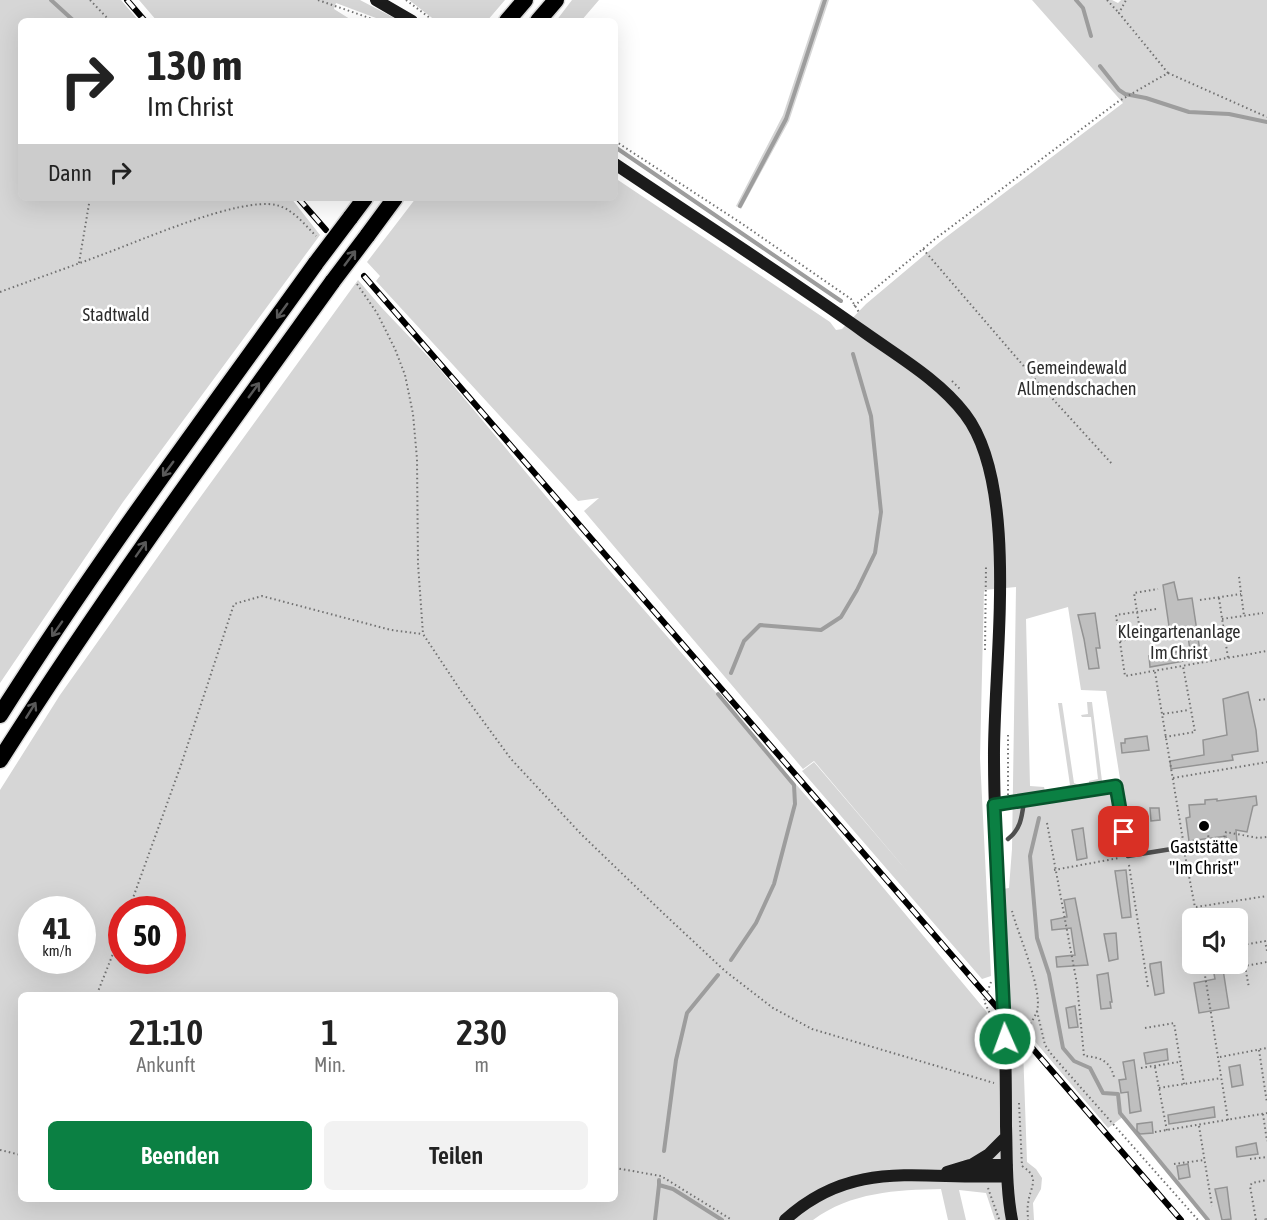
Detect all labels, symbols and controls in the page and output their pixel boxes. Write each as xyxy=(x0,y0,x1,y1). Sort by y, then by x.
text: 130 m xyxy=(147,41,242,89)
icon: right xyxy=(48,42,126,120)
text: Im Christ xyxy=(147,91,234,122)
icon: right xyxy=(104,156,137,189)
text: Dann xyxy=(48,160,92,186)
one-way arrow xyxy=(343,251,356,267)
one-way arrow xyxy=(276,302,288,318)
park label: Stadtwald xyxy=(83,304,149,325)
park label: Gemeindewald Allmendschachen xyxy=(1017,357,1137,399)
one-way arrow xyxy=(248,383,260,399)
one-way arrow xyxy=(162,461,175,477)
one-way arrow xyxy=(135,542,147,558)
one-way arrow xyxy=(51,621,63,637)
park label: Kleingartenanlage Im Christ xyxy=(1117,621,1241,663)
one-way arrow xyxy=(25,702,38,719)
pin xyxy=(1098,806,1149,857)
icon: arrive xyxy=(1107,815,1140,848)
marker: Gaststätte "Im Christ" xyxy=(1197,819,1211,833)
place label: Gaststätte "Im Christ" xyxy=(1169,836,1239,878)
speed limit sign: 50 xyxy=(108,896,186,974)
map controls xyxy=(1182,908,1248,974)
button: sound xyxy=(1182,908,1248,974)
text: 41 xyxy=(43,911,71,945)
text: km/h xyxy=(42,942,72,959)
position arrow xyxy=(973,1007,1037,1071)
text: 21:10 xyxy=(129,1011,203,1053)
text: 1 xyxy=(321,1011,338,1053)
text: 230 xyxy=(456,1011,507,1053)
text: Ankunft xyxy=(137,1053,195,1076)
text: Min. xyxy=(314,1053,345,1076)
text: m xyxy=(474,1053,489,1076)
button: Beenden xyxy=(48,1121,312,1190)
button: Teilen xyxy=(324,1121,588,1190)

